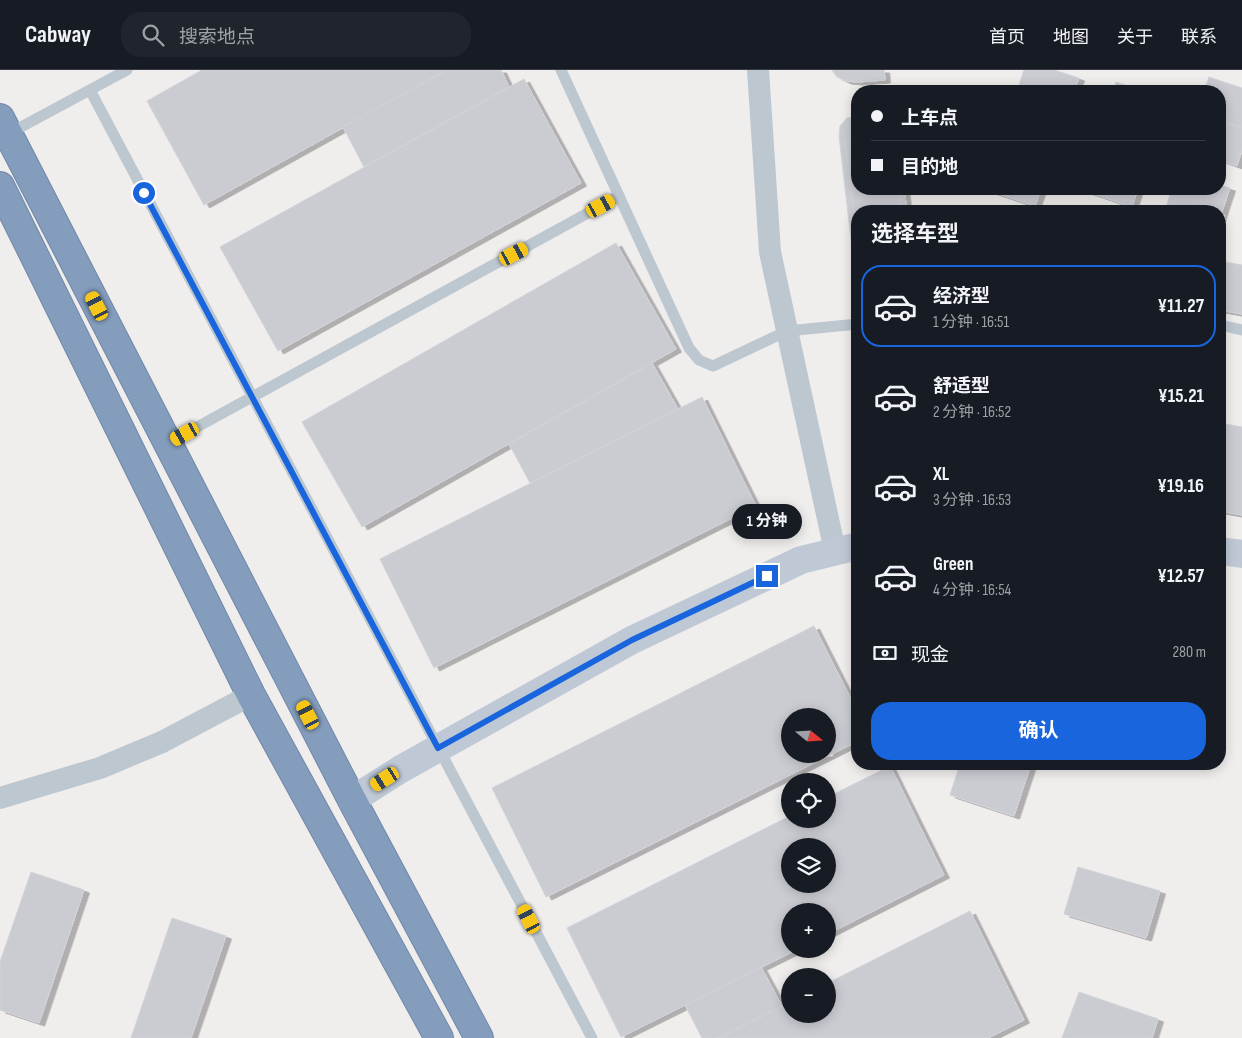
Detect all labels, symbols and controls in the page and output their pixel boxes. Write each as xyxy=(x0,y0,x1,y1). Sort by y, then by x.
search box xyxy=(121,12,471,57)
text: Cabway xyxy=(25,20,91,49)
icon: search xyxy=(139,21,167,49)
text: 搜索地点 xyxy=(179,26,255,49)
text: 首页 xyxy=(989,27,1025,48)
text: 地图 xyxy=(1053,27,1089,48)
text: 关于 xyxy=(1117,27,1153,48)
text: 联系 xyxy=(1181,27,1217,48)
text: 上车点 xyxy=(901,107,958,130)
text: 目的地 xyxy=(901,156,958,179)
route start xyxy=(133,182,155,204)
car xyxy=(584,192,617,220)
text: 选择车型 xyxy=(871,221,959,248)
car xyxy=(497,240,530,268)
icon: car xyxy=(873,284,918,329)
text: 经济型 xyxy=(933,285,990,308)
car xyxy=(83,289,110,323)
text: ¥11.27 xyxy=(1158,295,1204,318)
text: 1 分钟 · 16:51 xyxy=(933,313,1009,332)
icon: car xyxy=(873,374,918,419)
text: 舒适型 xyxy=(933,375,990,398)
text: ¥15.21 xyxy=(1158,385,1204,408)
text: 2 分钟 · 16:52 xyxy=(933,403,1011,422)
car xyxy=(168,420,201,448)
text: XL xyxy=(933,463,949,486)
icon: car xyxy=(873,464,918,509)
text: ¥19.16 xyxy=(1157,475,1204,498)
text: 3 分钟 · 16:53 xyxy=(933,491,1011,510)
callout: 1 分钟 xyxy=(732,504,802,538)
text: 1 分钟 xyxy=(747,512,787,531)
text: Green xyxy=(933,553,973,576)
icon: car xyxy=(873,554,918,599)
route end xyxy=(756,565,778,587)
text: ¥12.57 xyxy=(1157,565,1204,588)
text: 4 分钟 · 16:54 xyxy=(933,581,1011,600)
icon: cash xyxy=(871,639,899,667)
text: 280 m xyxy=(1172,643,1206,662)
text: 现金 xyxy=(911,644,949,667)
car xyxy=(294,698,321,732)
button: 确认 xyxy=(871,702,1206,760)
north arrow xyxy=(781,708,836,762)
map controls xyxy=(781,708,836,1023)
car xyxy=(368,765,401,793)
button: locate xyxy=(781,773,836,828)
button: layers xyxy=(781,838,836,893)
car xyxy=(515,902,542,936)
button: + xyxy=(781,903,836,958)
button: − xyxy=(781,968,836,1023)

